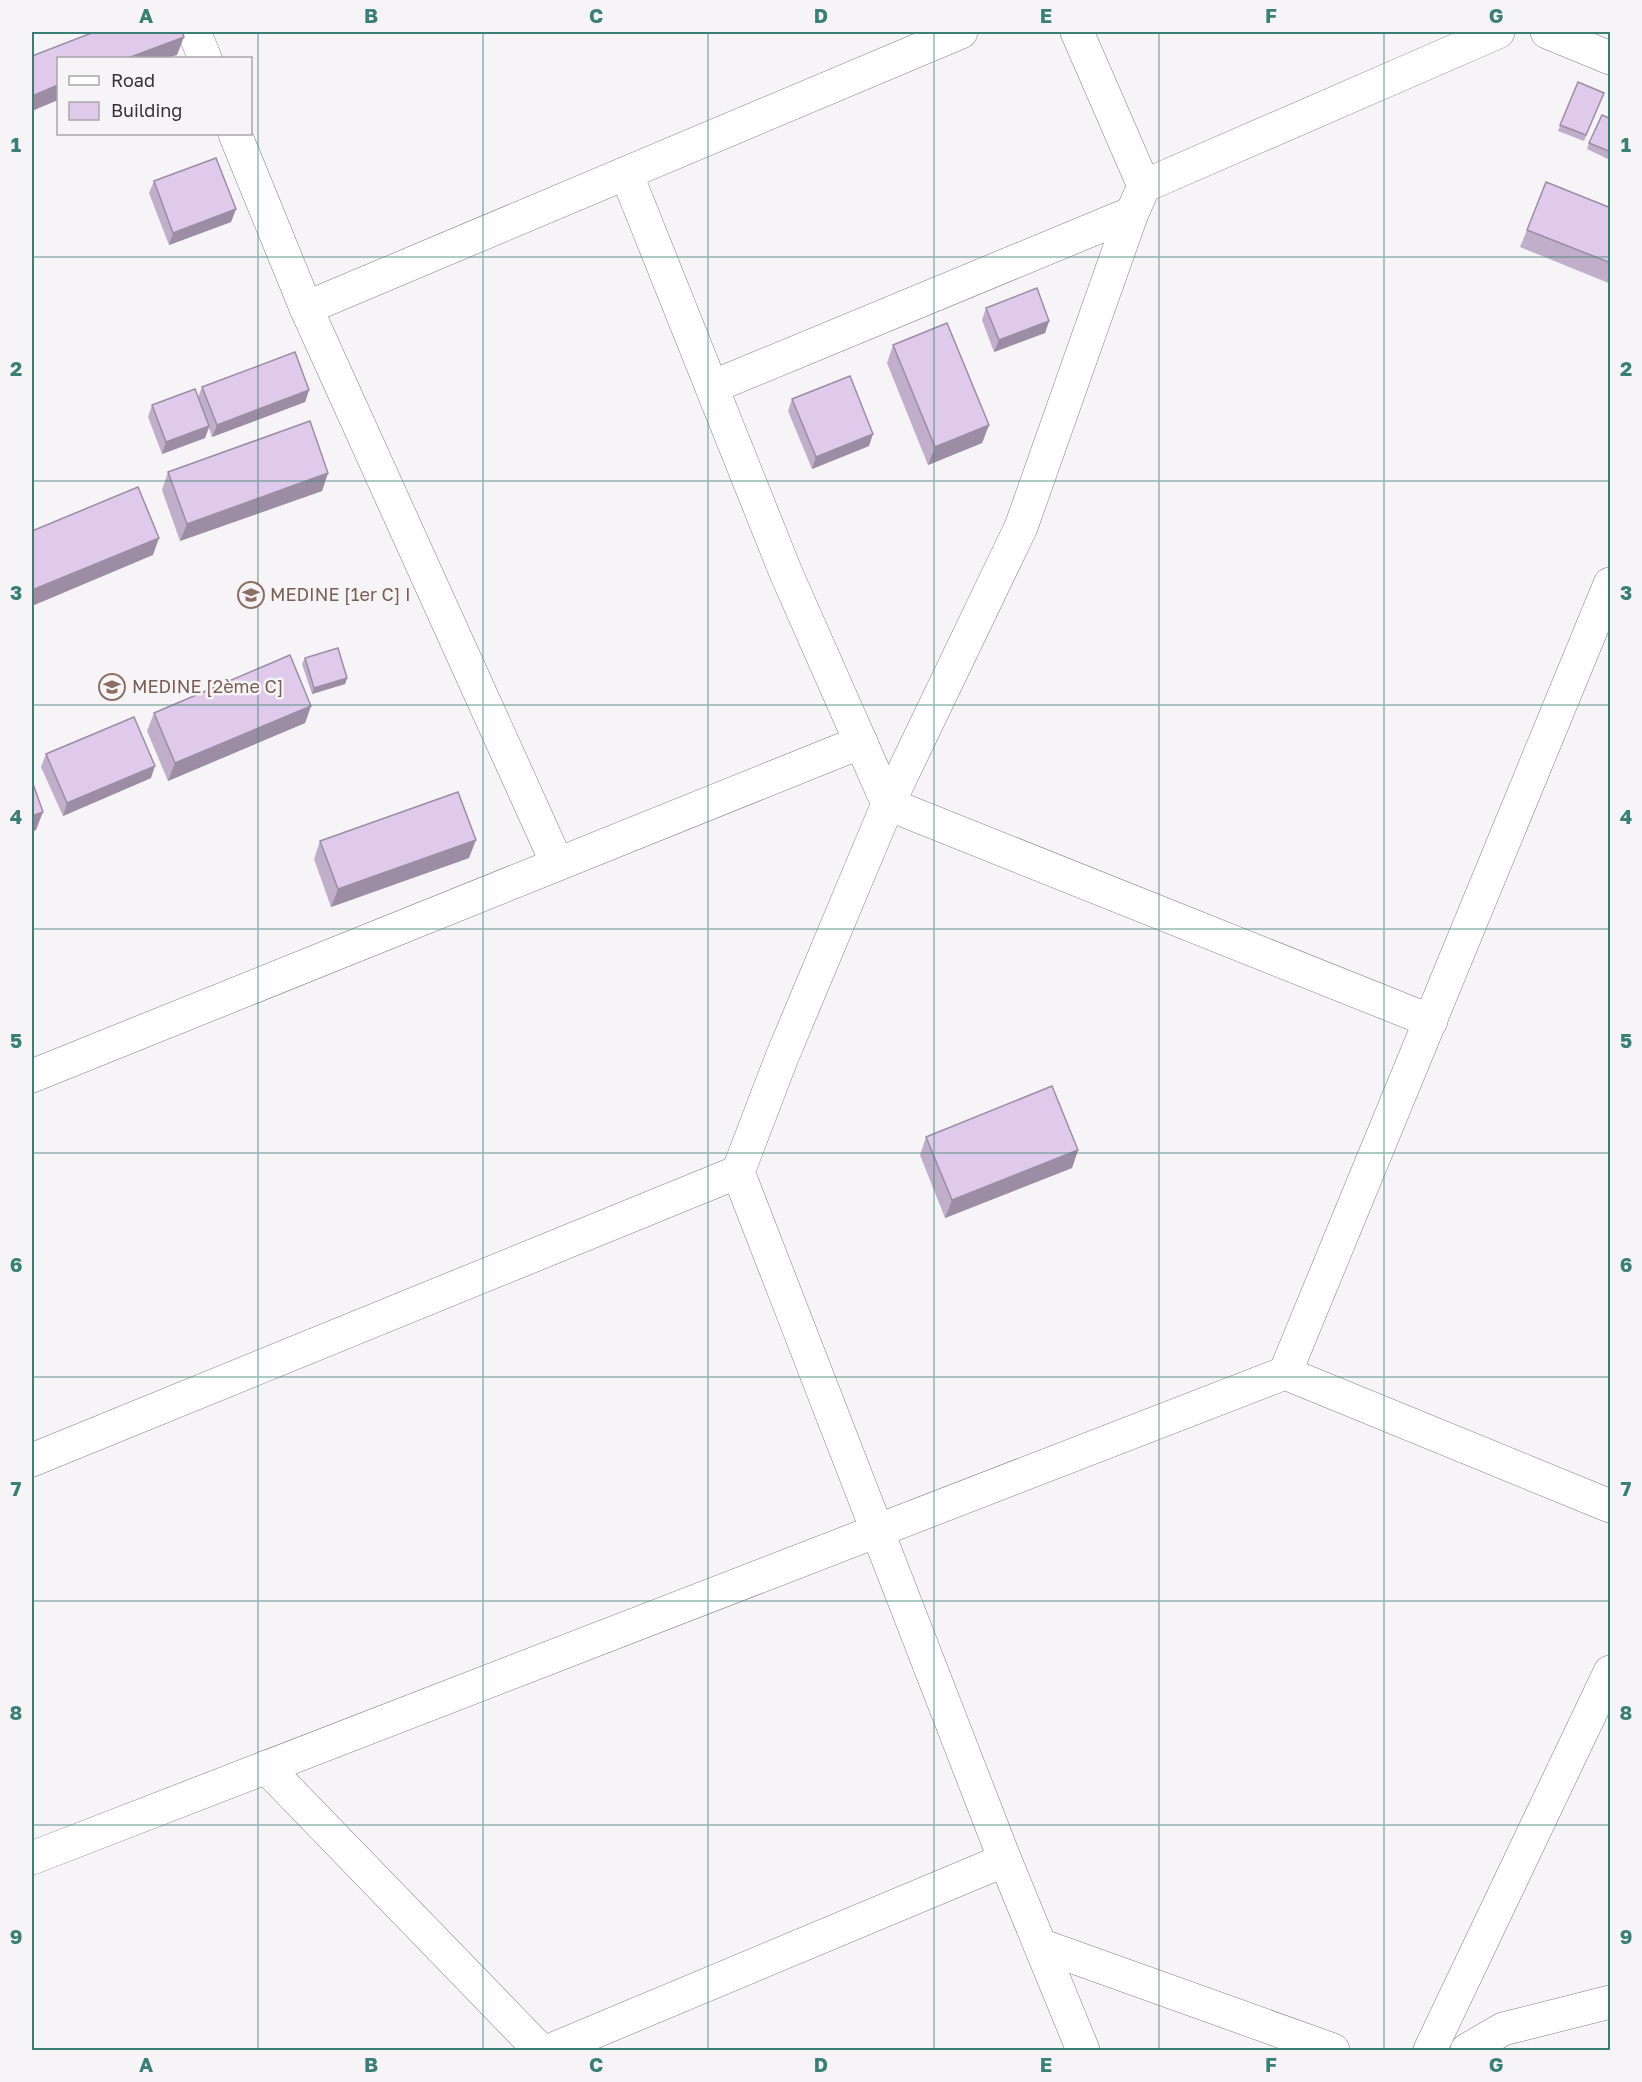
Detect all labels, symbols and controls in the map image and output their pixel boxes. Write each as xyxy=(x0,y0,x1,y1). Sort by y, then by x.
text: A xyxy=(139,3,153,27)
text: B xyxy=(364,3,378,27)
text: C xyxy=(589,3,603,27)
text: D xyxy=(814,3,828,27)
text: E xyxy=(1040,3,1052,27)
text: F xyxy=(1265,3,1277,27)
text: G xyxy=(1489,3,1503,27)
legend xyxy=(57,57,252,135)
text: Road xyxy=(111,69,155,91)
text: Building xyxy=(111,99,182,121)
text: 1 xyxy=(11,132,21,156)
text: 1 xyxy=(1621,132,1631,156)
text: 2 xyxy=(10,356,22,380)
text: 2 xyxy=(1620,356,1632,380)
text: 3 xyxy=(10,580,22,604)
school or university icon: MEDINE [1er C] I xyxy=(236,580,266,610)
text: 3 xyxy=(1620,580,1632,604)
place label: MEDINE [1er C] I xyxy=(270,583,411,605)
school or university icon: MEDINE [2ème C] xyxy=(97,672,127,702)
place label: MEDINE [2ème C] xyxy=(132,675,284,697)
text: 4 xyxy=(10,804,22,828)
text: 4 xyxy=(1620,804,1632,828)
text: 5 xyxy=(10,1028,22,1052)
text: 5 xyxy=(1620,1028,1632,1052)
text: 6 xyxy=(10,1252,22,1276)
text: 6 xyxy=(1620,1252,1632,1276)
text: 7 xyxy=(11,1476,22,1500)
text: 7 xyxy=(1621,1476,1632,1500)
text: 8 xyxy=(10,1700,22,1724)
text: 8 xyxy=(1620,1700,1632,1724)
text: 9 xyxy=(10,1924,22,1948)
text: 9 xyxy=(1620,1924,1632,1948)
text: A xyxy=(139,2052,153,2076)
text: B xyxy=(364,2052,378,2076)
text: C xyxy=(589,2052,603,2076)
text: D xyxy=(814,2052,828,2076)
text: E xyxy=(1040,2052,1052,2076)
text: F xyxy=(1265,2052,1277,2076)
text: G xyxy=(1489,2052,1503,2076)

